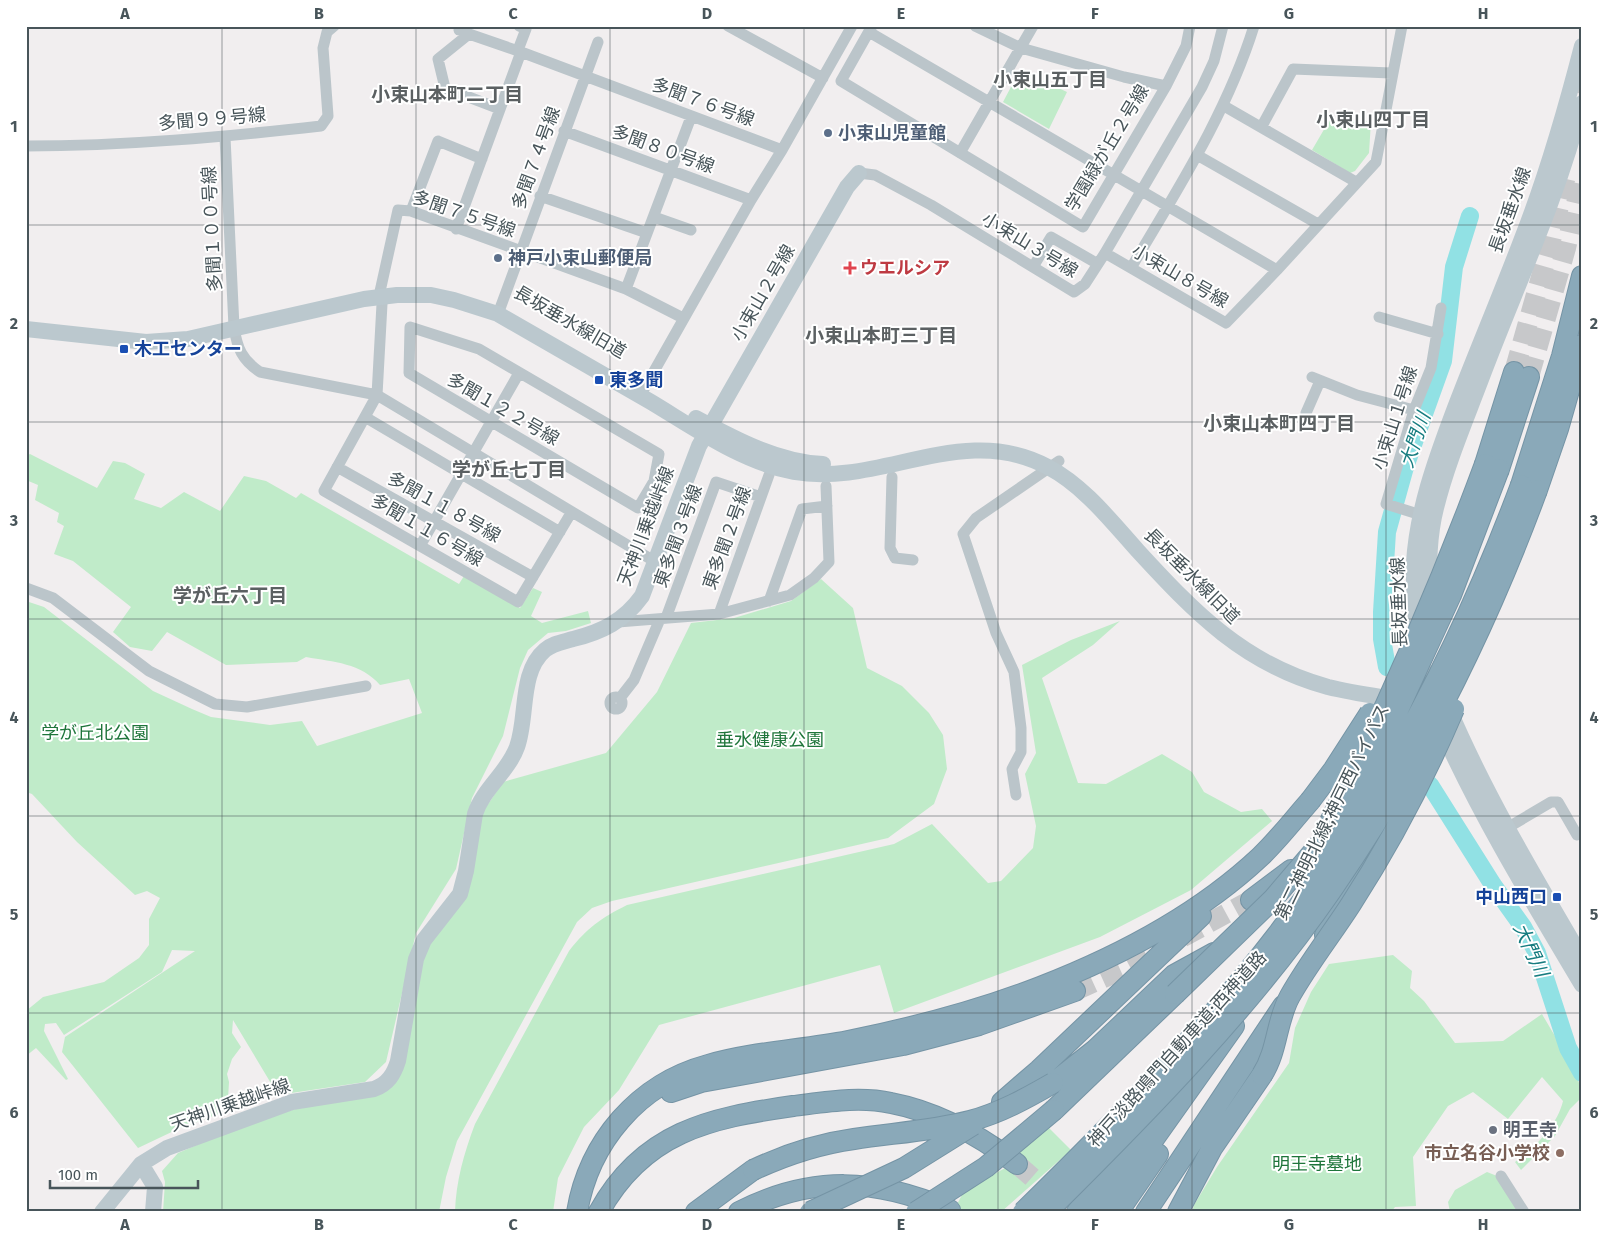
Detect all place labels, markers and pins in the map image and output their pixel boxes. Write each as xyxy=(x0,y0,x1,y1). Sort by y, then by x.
place label: 小束山児童館 xyxy=(838,122,946,144)
marker: 小束山児童館 xyxy=(822,127,834,139)
place label: 神戸小束山郵便局 xyxy=(508,247,652,269)
marker: 神戸小束山郵便局 xyxy=(492,252,504,264)
place label: ウエルシア xyxy=(860,257,950,279)
marker: ウエルシア xyxy=(844,262,856,274)
place label: 木工センター xyxy=(134,338,242,360)
marker: 木工センター xyxy=(118,343,130,355)
place label: 東多聞 xyxy=(609,369,663,391)
marker: 東多聞 xyxy=(593,374,605,386)
place label: 中山西口 xyxy=(1475,886,1547,908)
marker: 中山西口 xyxy=(1551,891,1563,903)
place label: 明王寺 xyxy=(1503,1119,1557,1141)
marker: 明王寺 xyxy=(1487,1124,1499,1136)
place label: 市立名谷小学校 xyxy=(1424,1142,1550,1164)
marker: 市立名谷小学校 xyxy=(1554,1147,1566,1159)

